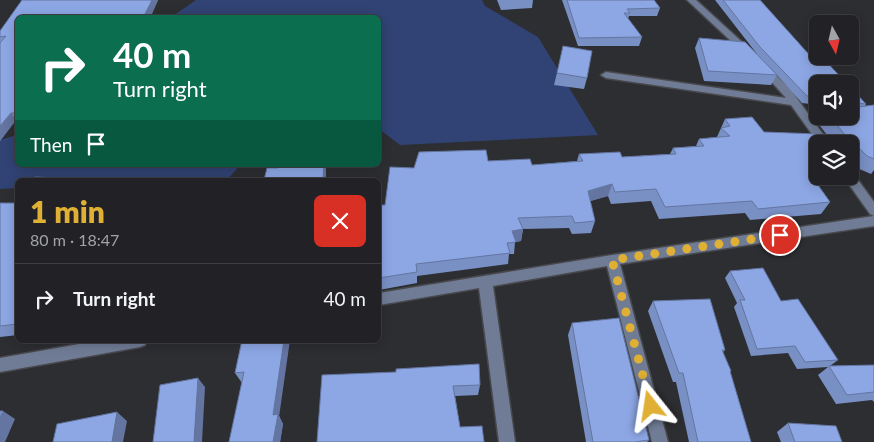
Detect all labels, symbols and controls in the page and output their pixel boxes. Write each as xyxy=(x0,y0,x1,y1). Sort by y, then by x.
north arrow xyxy=(809,15,859,65)
map controls xyxy=(809,15,859,185)
text: 40 m xyxy=(113,33,191,75)
icon: right xyxy=(30,35,95,100)
text: Turn right xyxy=(113,75,207,102)
button: sound xyxy=(809,75,859,125)
icon: arrive xyxy=(82,130,110,158)
text: Then xyxy=(30,133,72,156)
button: layers xyxy=(809,135,859,185)
text: 1 min xyxy=(30,193,105,229)
button: close xyxy=(314,195,366,247)
pin xyxy=(759,214,801,256)
icon: arrive xyxy=(766,221,794,249)
text: 80 m · 18:47 xyxy=(30,230,119,249)
icon: right xyxy=(30,285,58,313)
text: Turn right xyxy=(73,287,155,310)
text: 40 m xyxy=(323,287,366,310)
position arrow xyxy=(624,379,676,431)

